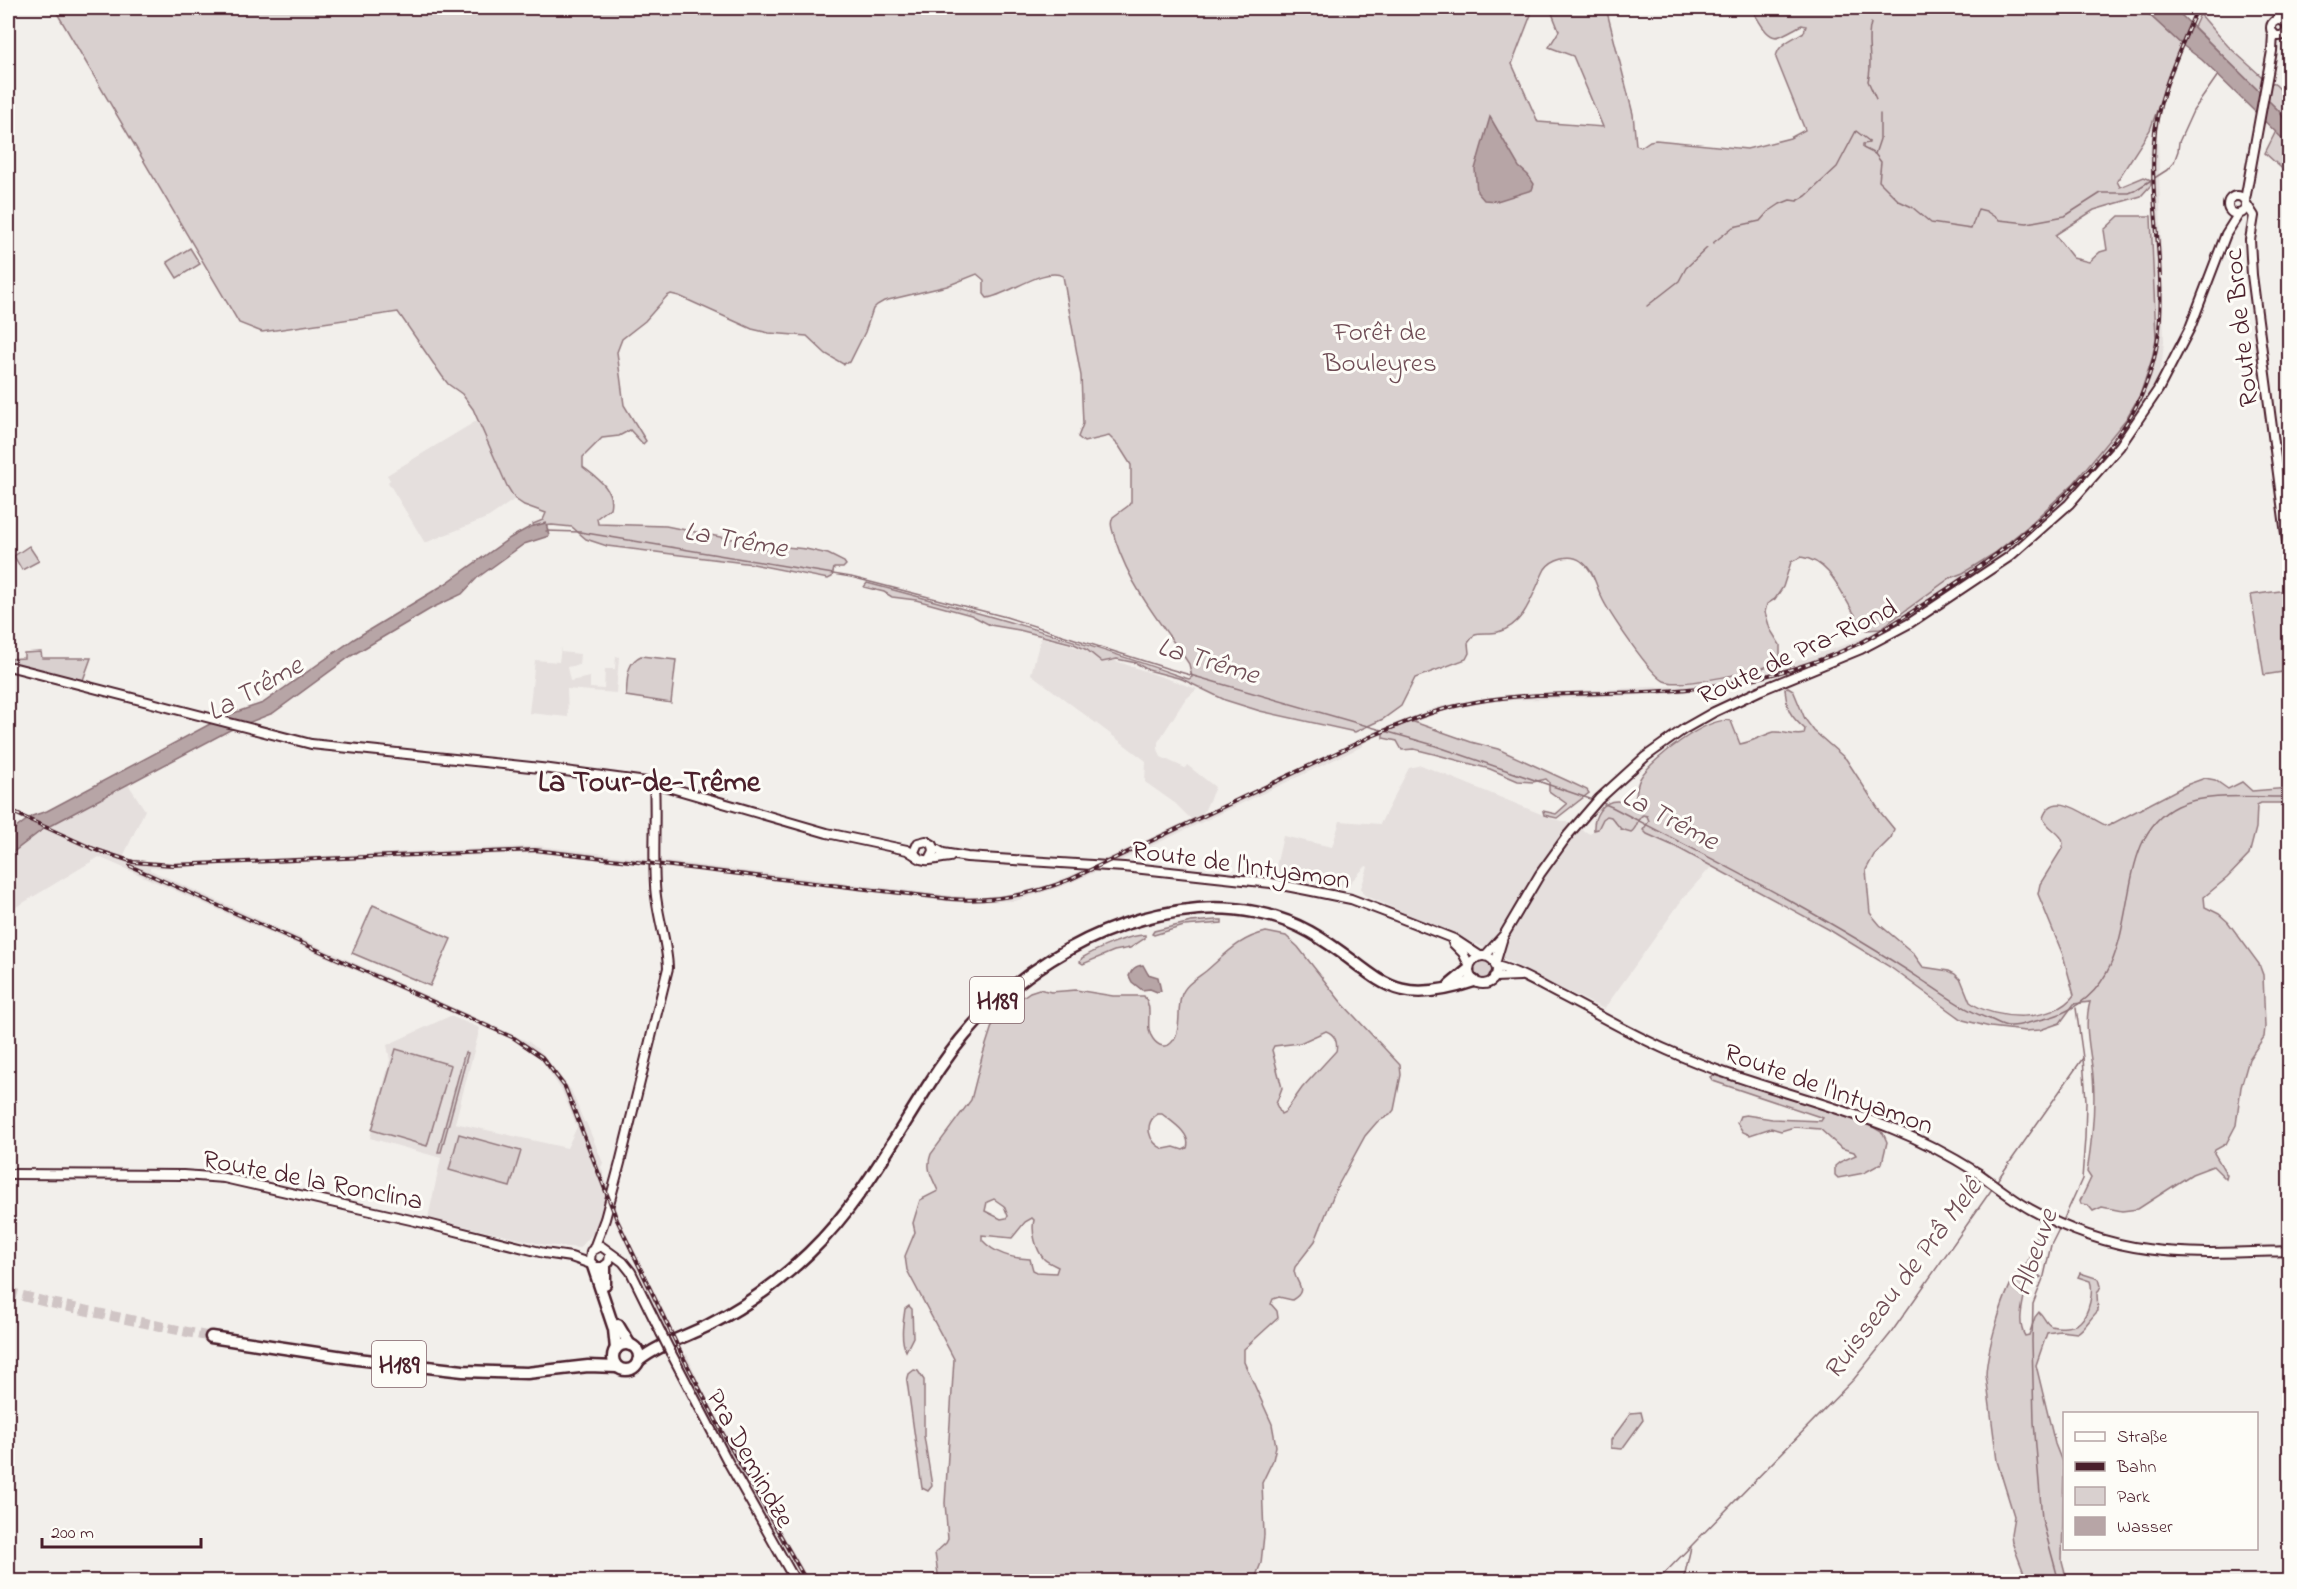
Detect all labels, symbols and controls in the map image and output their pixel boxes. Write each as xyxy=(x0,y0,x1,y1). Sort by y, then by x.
street label: Route de Broc xyxy=(2215,247,2270,409)
park label: Forêt de Bouleyres xyxy=(1322,314,1437,384)
water label: La Trême xyxy=(681,512,792,571)
street label: Route de Pra-Riond xyxy=(1692,590,1904,717)
water label: La Trême xyxy=(1152,628,1265,698)
water label: La Trême xyxy=(200,646,312,733)
district label: La Tour-de-Trême xyxy=(538,762,762,806)
water label: La Trême xyxy=(1614,778,1726,863)
street label: Route de l'Intyamon xyxy=(1129,832,1352,901)
road number: H189 xyxy=(970,977,1024,1023)
street label: Route de l'Intyamon xyxy=(1718,1034,1938,1146)
street label: Route de la Ronclina xyxy=(199,1141,426,1222)
water label: Ruisseau de Prâ Melê xyxy=(1814,1169,1995,1389)
water label: Albeuve xyxy=(2002,1203,2071,1302)
road number: H189 xyxy=(372,1341,426,1387)
street label: Pra Demindze xyxy=(695,1383,803,1537)
legend xyxy=(2063,1412,2258,1550)
text: Straße xyxy=(2117,1425,2168,1451)
text: Bahn xyxy=(2116,1455,2156,1481)
text: Park xyxy=(2117,1485,2150,1511)
scale bar xyxy=(42,1511,201,1549)
text: Wasser xyxy=(2117,1515,2173,1541)
text: 200 m xyxy=(51,1521,94,1547)

